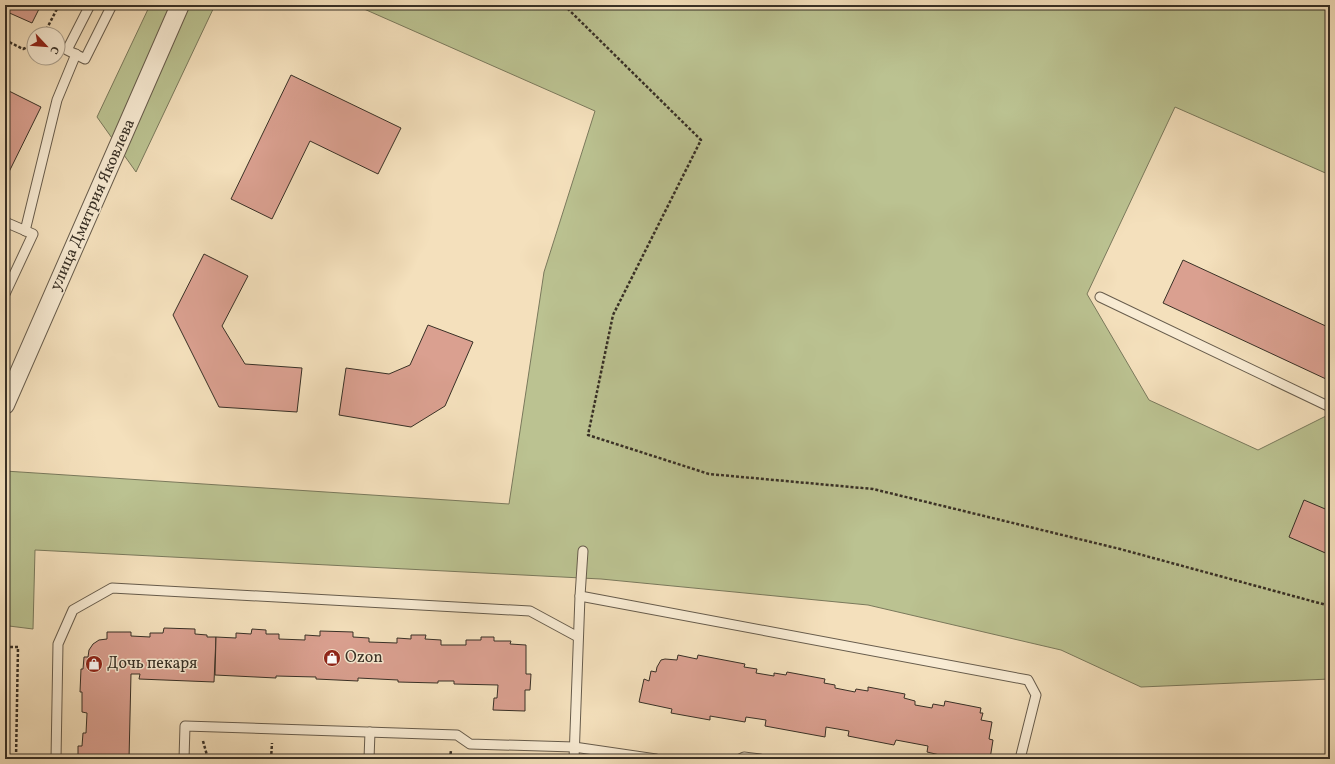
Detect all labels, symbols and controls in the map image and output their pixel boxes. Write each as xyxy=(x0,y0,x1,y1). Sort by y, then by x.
north arrow xyxy=(26,26,66,66)
text: С xyxy=(45,43,62,56)
street label: улица Дмитрия Яковлева xyxy=(45,116,141,294)
place label: Ozon xyxy=(345,647,383,669)
shop icon: Ozon xyxy=(322,648,342,668)
place label: Дочь пекаря xyxy=(107,653,197,675)
shop icon: Дочь пекаря xyxy=(84,654,104,674)

